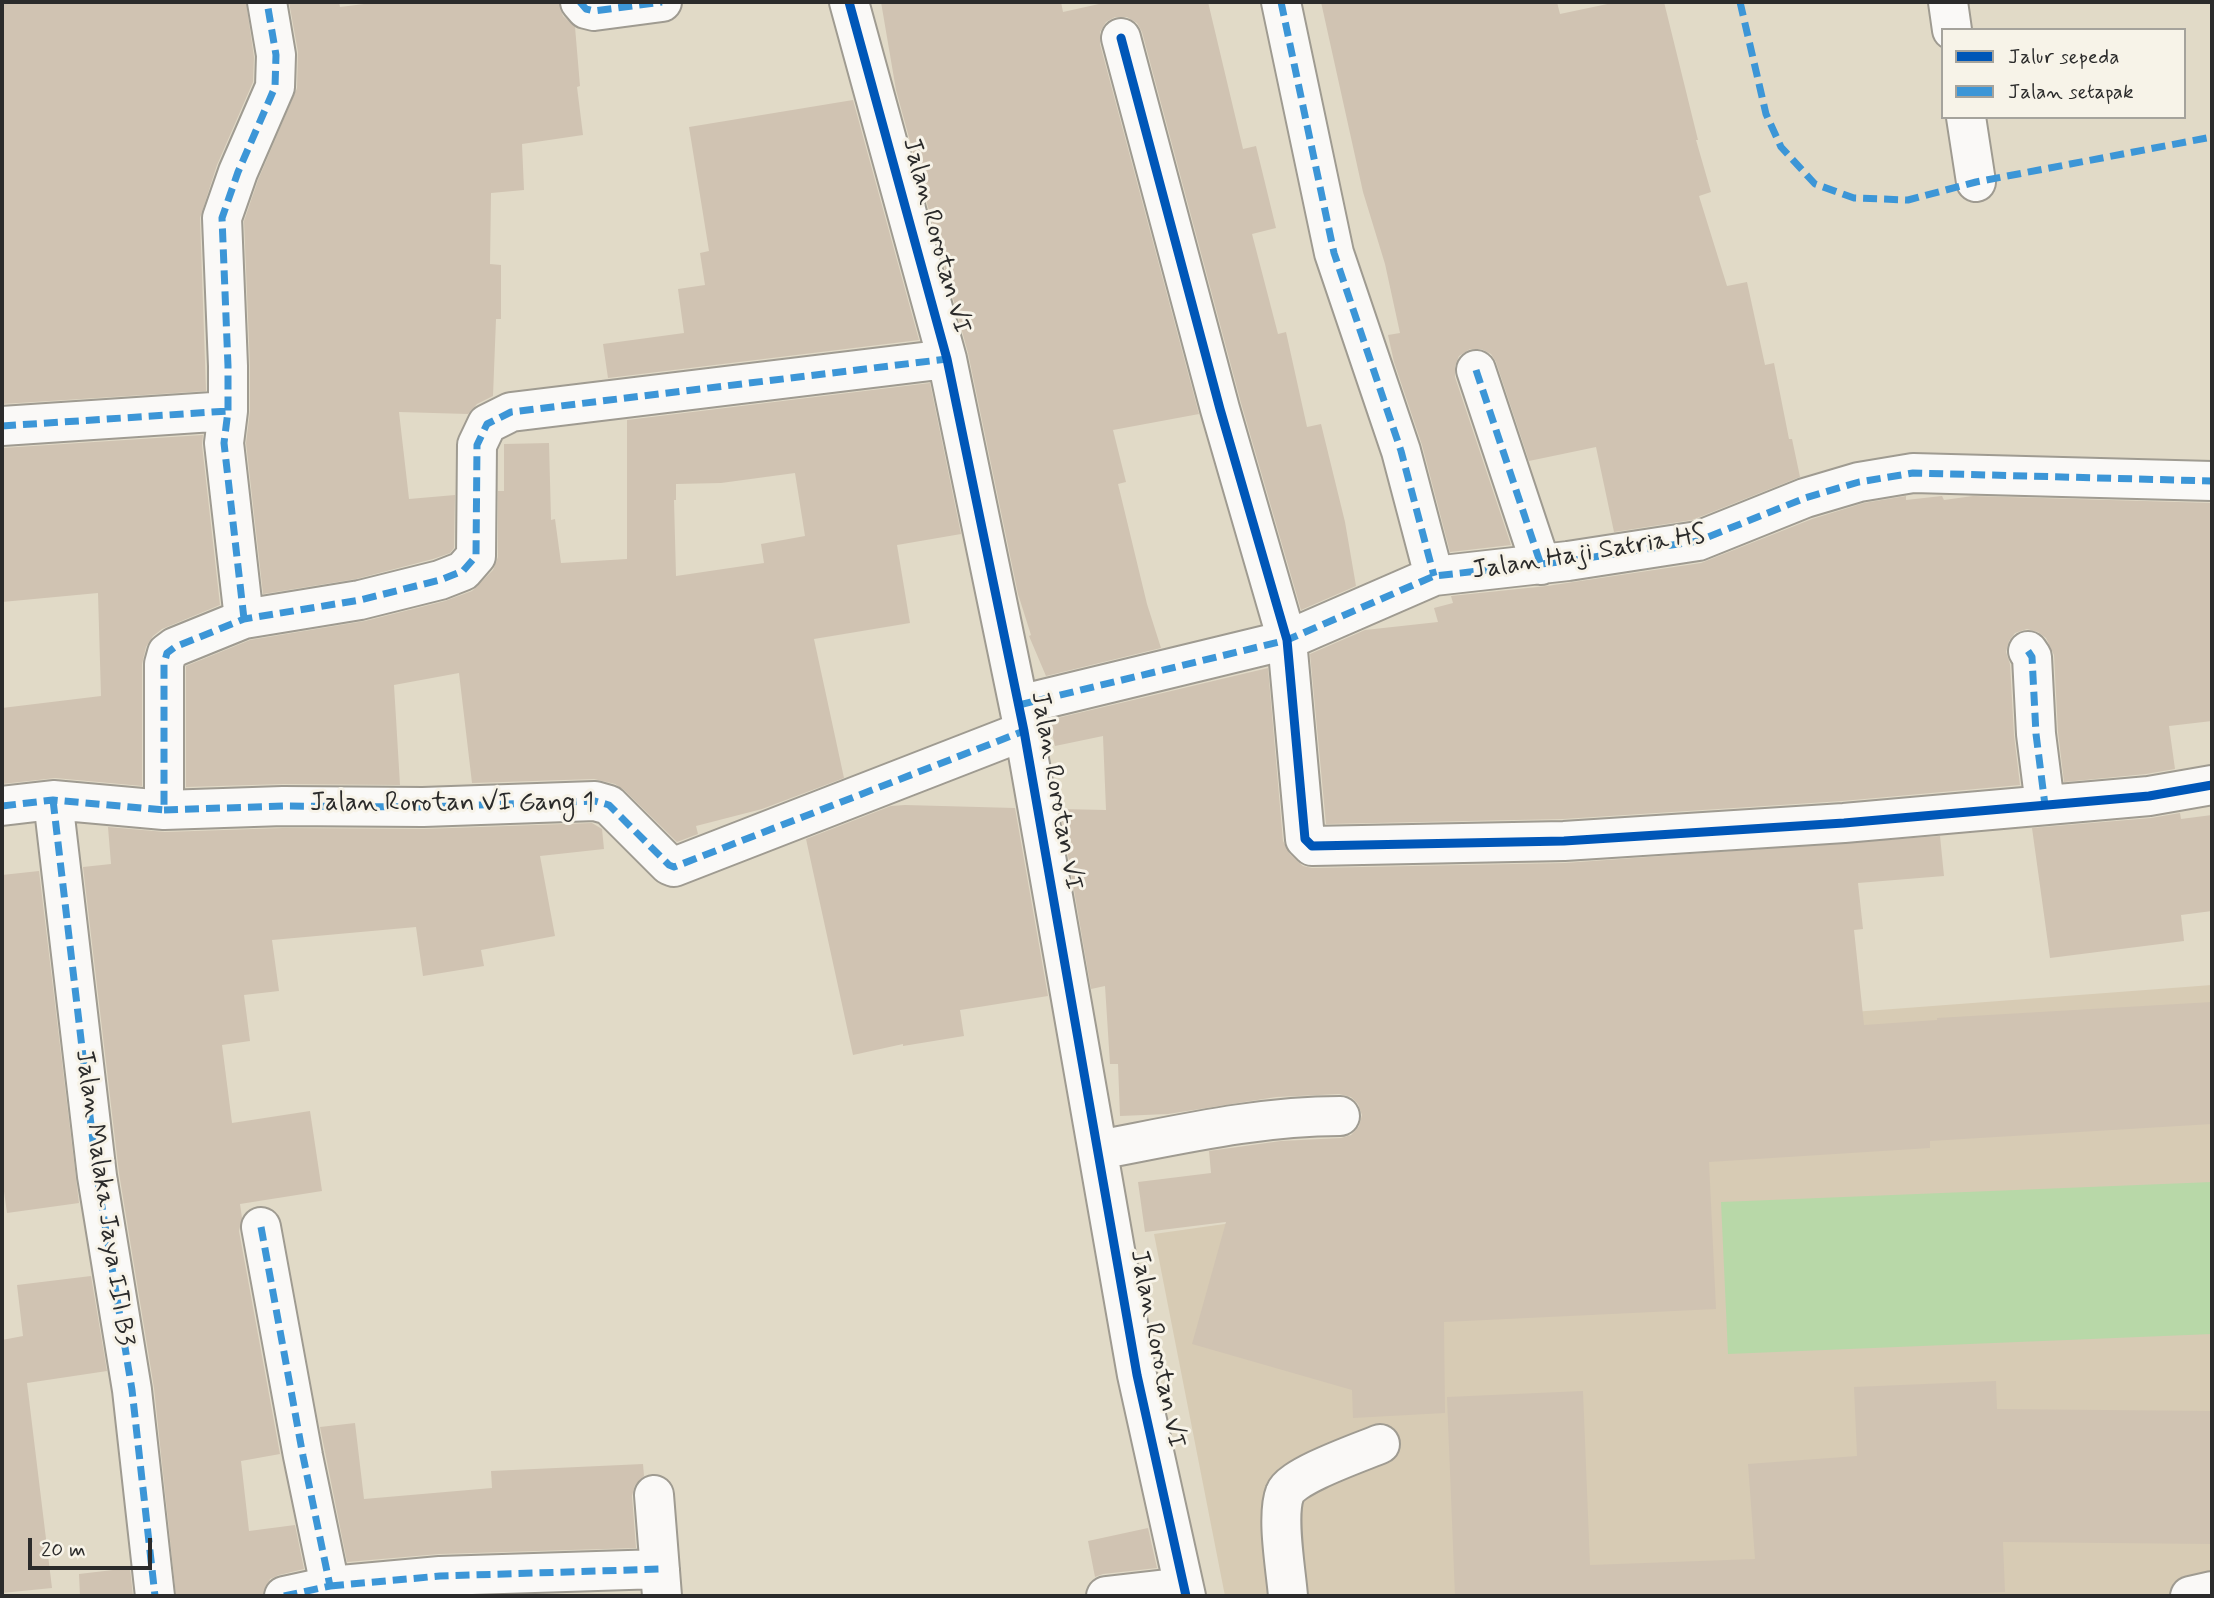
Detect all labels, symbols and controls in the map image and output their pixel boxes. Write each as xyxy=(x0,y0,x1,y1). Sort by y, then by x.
legend xyxy=(1941,28,2186,119)
text: Jalur sepeda xyxy=(2008,43,2119,71)
text: Jalan setapak xyxy=(2008,78,2134,106)
street label: Jalan Rorotan VI xyxy=(894,135,976,337)
street label: Jalan Haji Satria HS xyxy=(1470,520,1708,588)
street label: Jalan Rorotan VI xyxy=(1022,689,1088,893)
street label: Jalan Rorotan VI Gang 1 xyxy=(310,789,594,821)
street label: Jalan Malaka Jaya III B3 xyxy=(67,1048,139,1348)
street label: Jalan Rorotan VI xyxy=(1121,1247,1191,1451)
scale bar xyxy=(32,1524,156,1568)
text: 20 m xyxy=(41,1536,86,1564)

